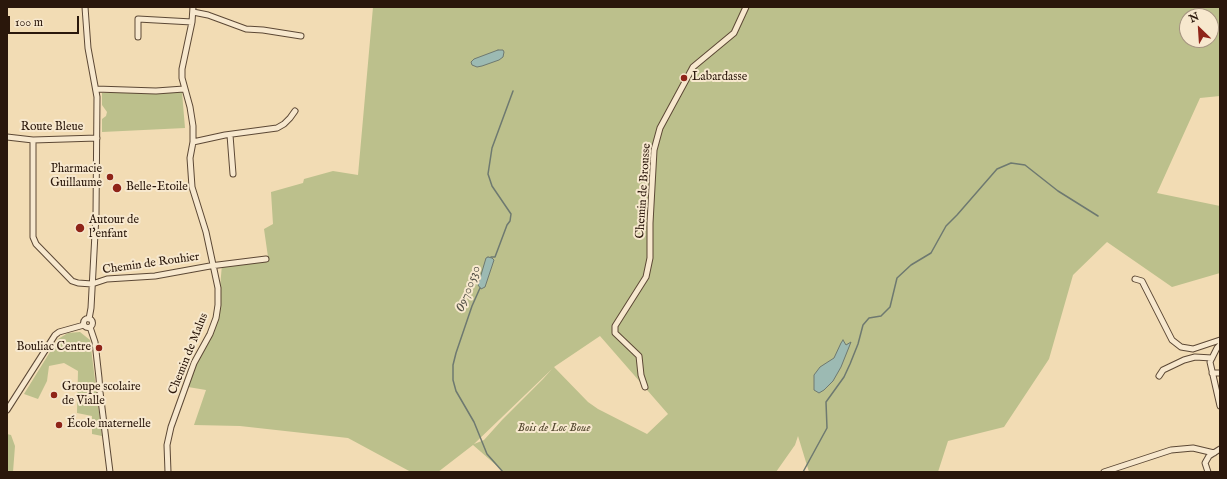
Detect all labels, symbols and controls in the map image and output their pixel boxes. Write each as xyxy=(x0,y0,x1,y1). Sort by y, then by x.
scale bar xyxy=(10,8,81,34)
north arrow xyxy=(1179,8,1219,48)
text: N xyxy=(1187,10,1202,26)
text: 100 m xyxy=(15,15,43,30)
place label: Labardasse xyxy=(692,71,747,85)
marker: Labardasse xyxy=(679,73,689,83)
street label: Route Bleue xyxy=(21,121,83,135)
street label: Chemin de Brousse xyxy=(633,143,655,239)
place label: Pharmacie Guillaume xyxy=(50,163,102,191)
marker: Pharmacie Guillaume xyxy=(105,172,115,182)
place label: Belle-Etoile xyxy=(126,181,188,195)
marker: Belle-Etoile xyxy=(111,182,123,194)
place label: Autour de l'enfant xyxy=(89,214,139,242)
marker: Autour de l'enfant xyxy=(74,222,86,234)
street label: Chemin de Rouhier xyxy=(102,250,200,278)
water label: O9700530 xyxy=(453,263,485,315)
street label: Chemin de Malus xyxy=(166,311,212,397)
place label: Bouliac Centre xyxy=(16,341,91,355)
marker: Bouliac Centre xyxy=(94,343,104,353)
place label: Groupe scolaire de Vialle xyxy=(62,381,141,409)
marker: Groupe scolaire de Vialle xyxy=(49,390,59,400)
place label: École maternelle xyxy=(67,418,151,432)
marker: École maternelle xyxy=(54,420,64,430)
park label: Bois de Loc Boue xyxy=(517,422,591,436)

